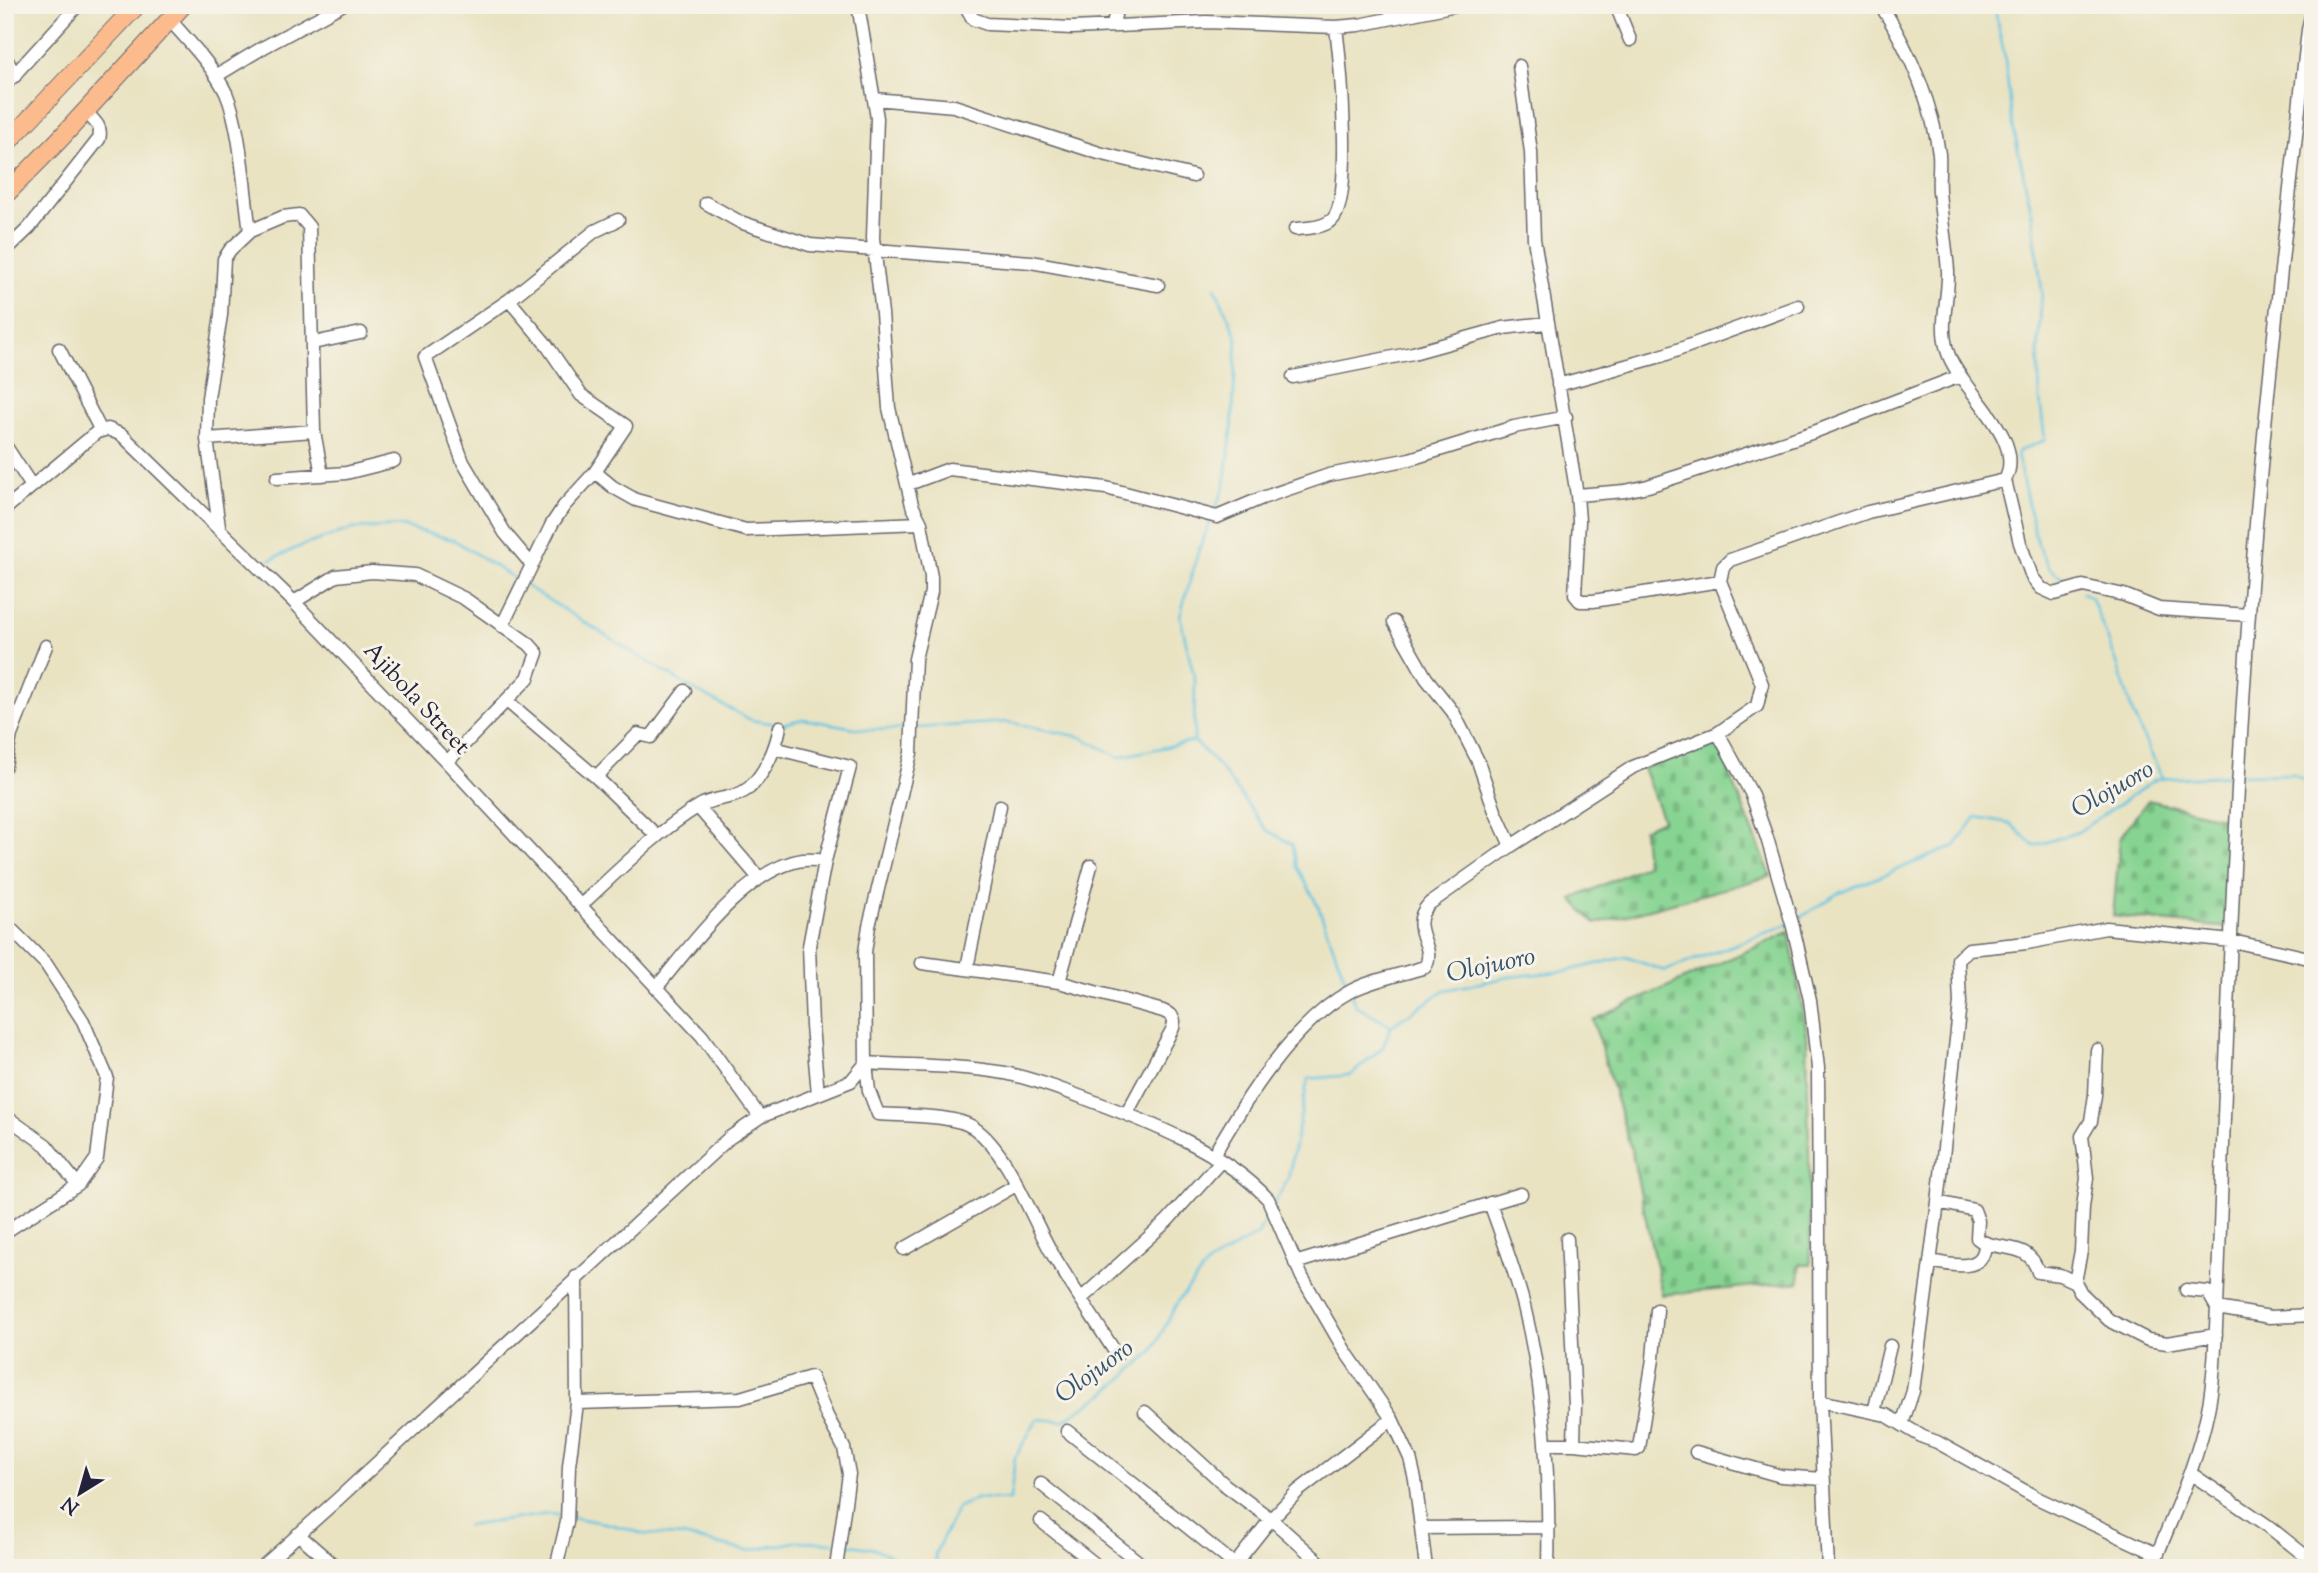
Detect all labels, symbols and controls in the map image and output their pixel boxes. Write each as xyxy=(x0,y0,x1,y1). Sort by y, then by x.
street label: Ajibola Street xyxy=(355,635,477,763)
water label: Olojuoro xyxy=(2065,751,2161,829)
water label: Olojuoro xyxy=(1443,939,1539,993)
water label: Olojuoro xyxy=(1048,1331,1142,1413)
north arrow xyxy=(46,1458,116,1528)
text: N xyxy=(57,1489,85,1520)

